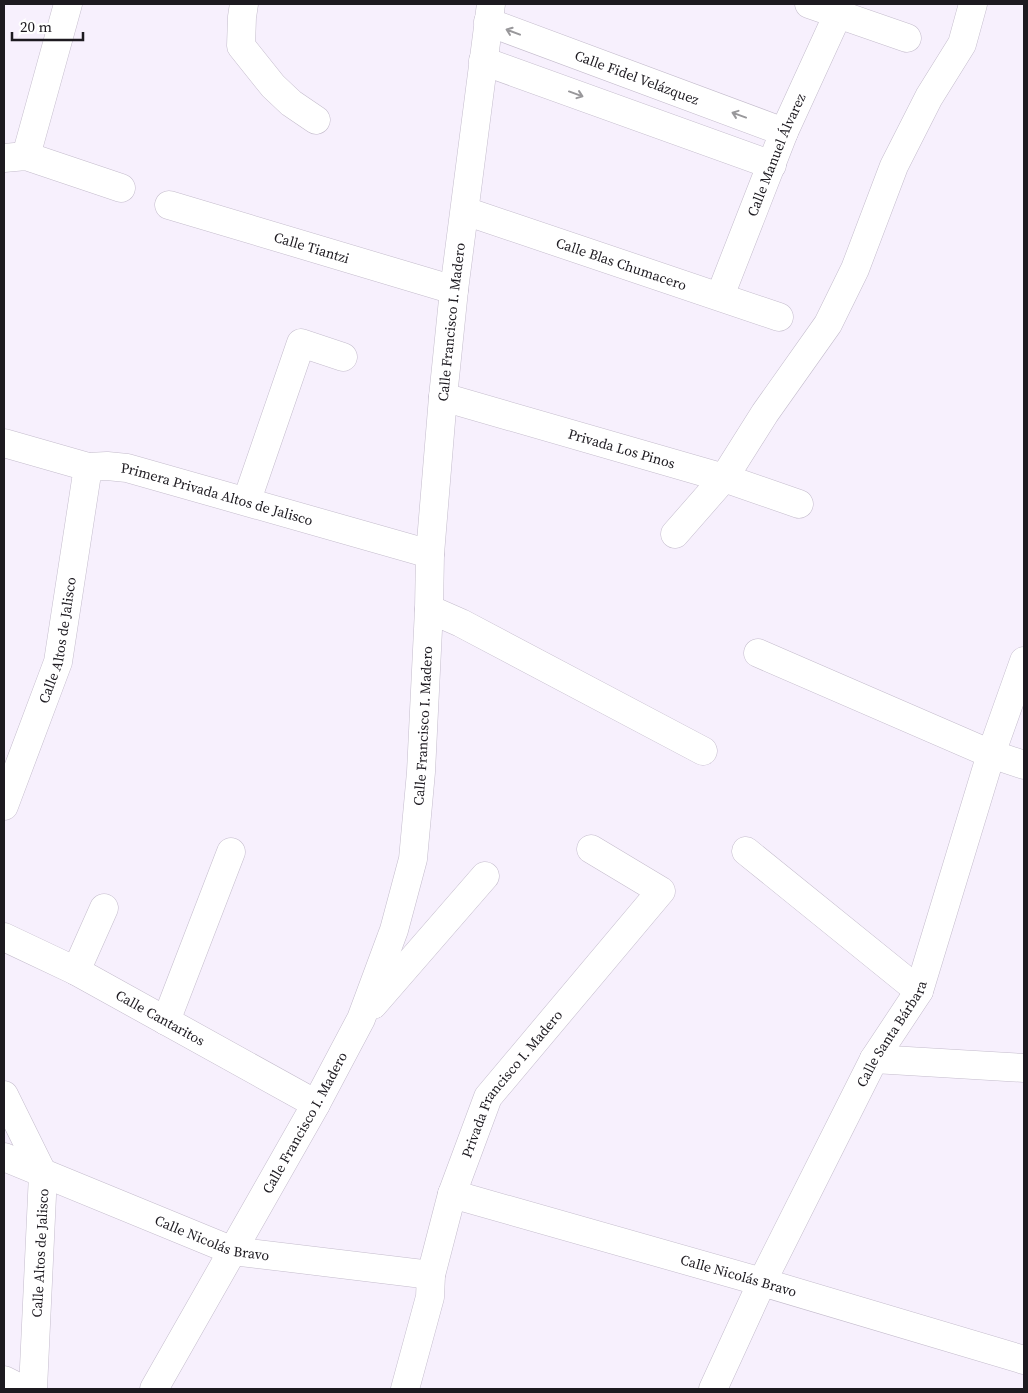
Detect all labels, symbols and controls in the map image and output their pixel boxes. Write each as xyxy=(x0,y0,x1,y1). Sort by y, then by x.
scale bar xyxy=(12,10,84,42)
text: 20 m xyxy=(20,16,52,37)
one-way arrow xyxy=(506,26,521,35)
street label: Calle Fidel Velázquez xyxy=(572,45,703,110)
street label: Calle Manuel Álvarez xyxy=(742,89,811,219)
one-way arrow xyxy=(568,90,583,99)
one-way arrow xyxy=(731,110,746,119)
street label: Calle Tiantzi xyxy=(272,227,352,268)
street label: Calle Blas Chumacero xyxy=(553,232,690,295)
street label: Calle Francisco I. Madero xyxy=(433,241,470,402)
street label: Privada Los Pinos xyxy=(566,424,678,473)
street label: Primera Privada Altos de Jalisco xyxy=(120,457,316,530)
street label: Calle Altos de Jalisco xyxy=(33,575,81,706)
street label: Calle Francisco I. Madero xyxy=(408,645,437,806)
street label: Calle Santa Bárbara xyxy=(851,977,932,1091)
street label: Calle Cantaritos xyxy=(112,985,209,1050)
street label: Privada Francisco I. Madero xyxy=(456,1005,567,1160)
street label: Calle Francisco I. Madero xyxy=(257,1048,352,1197)
street label: Calle Altos de Jalisco xyxy=(27,1188,53,1318)
street label: Calle Nicolás Bravo xyxy=(152,1210,271,1265)
street label: Calle Nicolás Bravo xyxy=(678,1249,799,1302)

